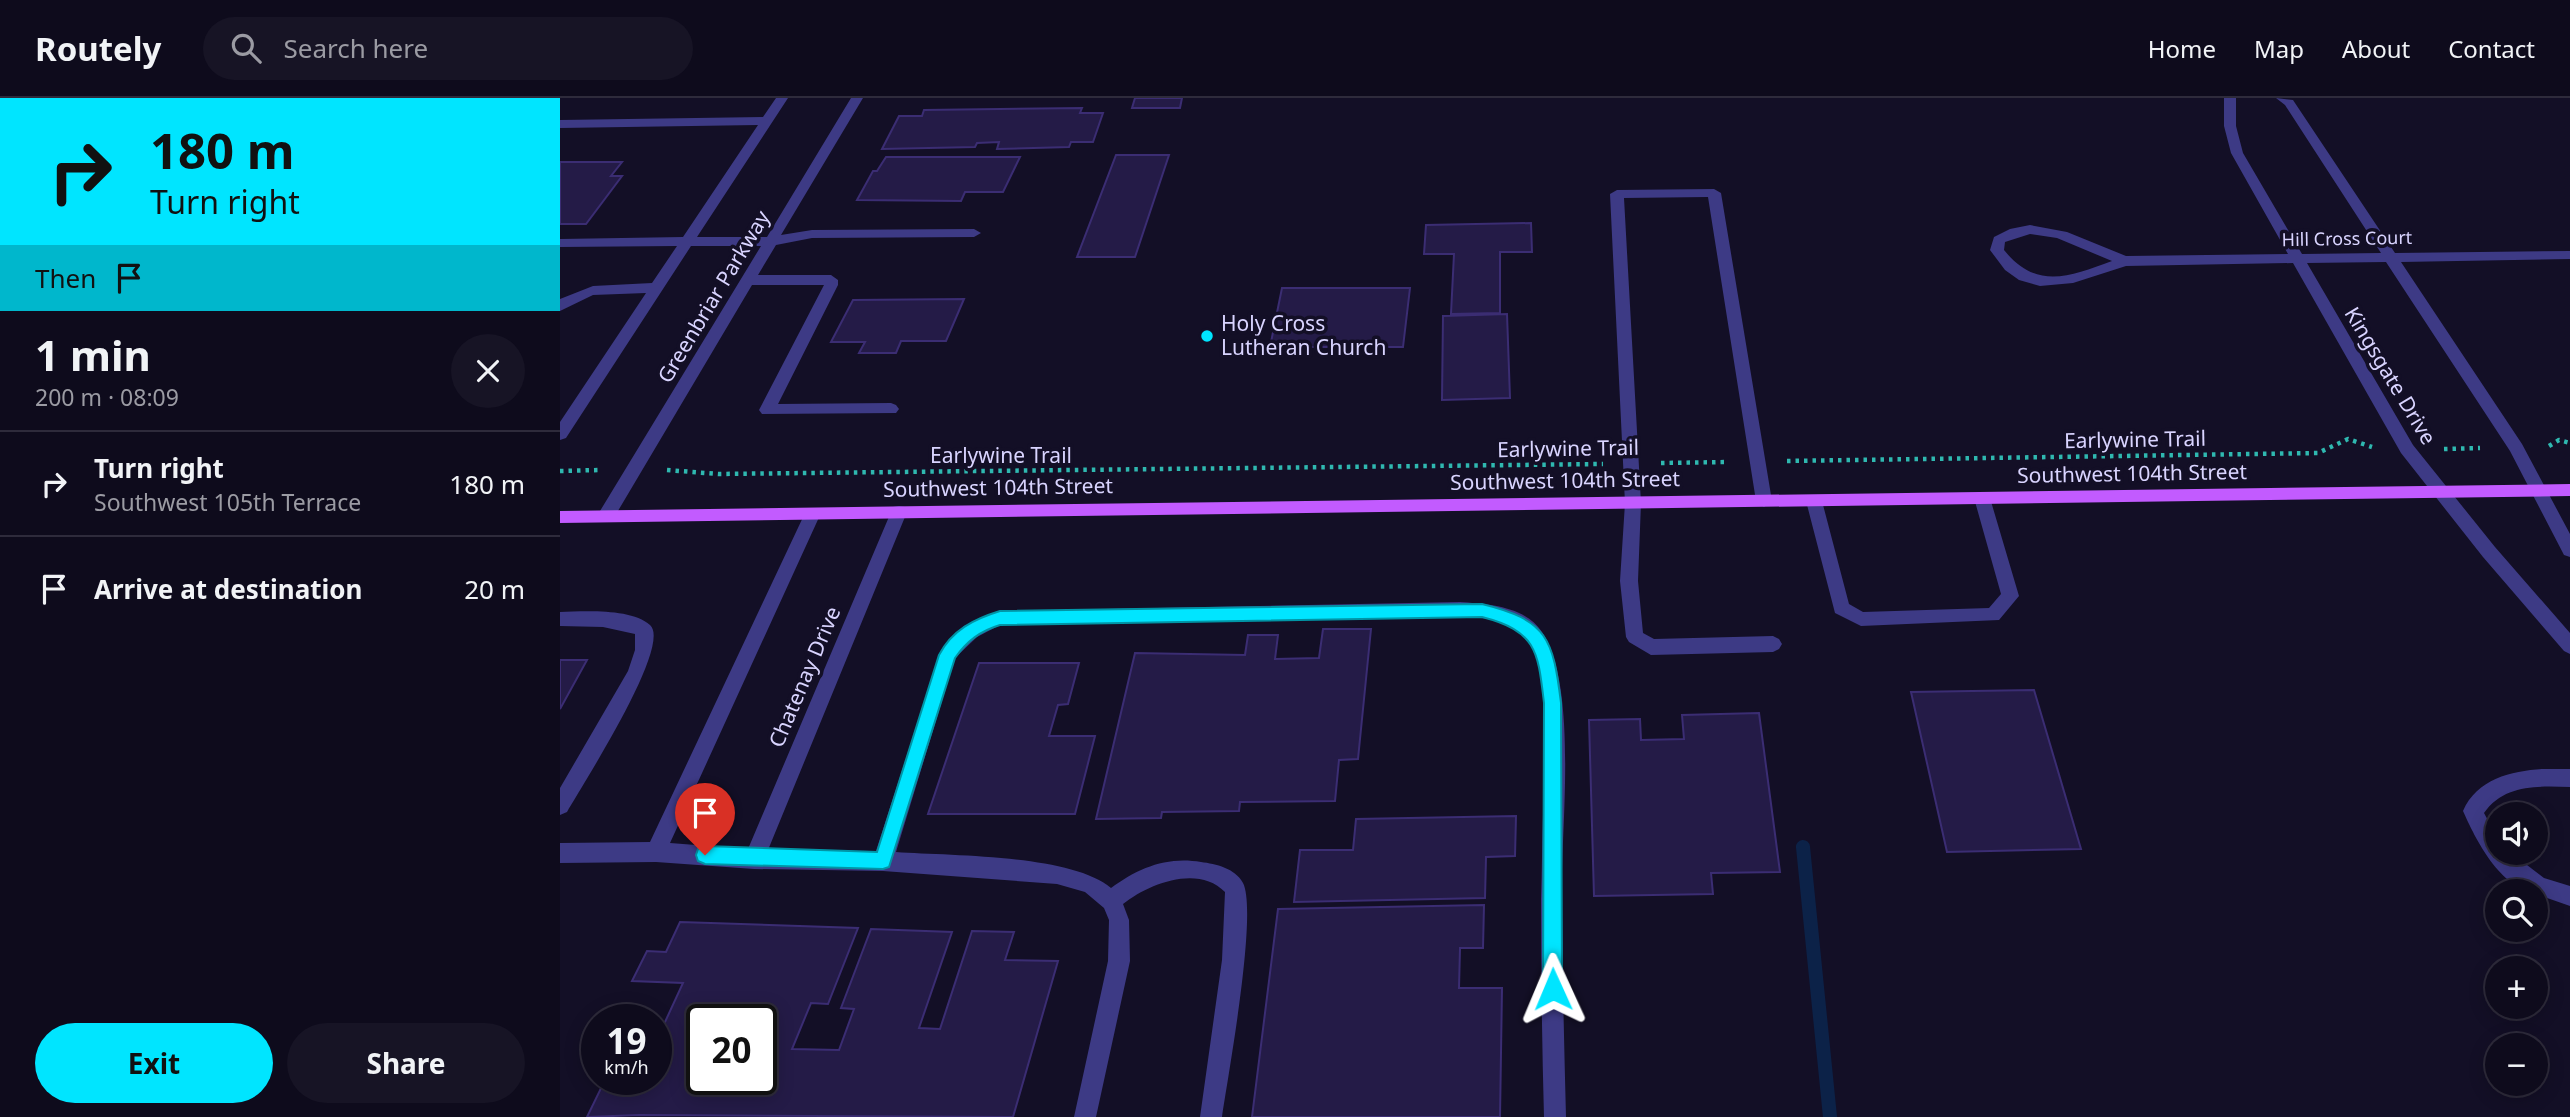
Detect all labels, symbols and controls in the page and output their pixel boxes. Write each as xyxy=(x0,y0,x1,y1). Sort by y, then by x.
search box xyxy=(203,17,693,80)
text: Routely xyxy=(35,26,161,71)
icon: search xyxy=(227,29,265,67)
text: Search here xyxy=(283,30,428,66)
text: Home xyxy=(2148,32,2216,65)
text: Map xyxy=(2254,32,2304,65)
text: About xyxy=(2342,32,2410,65)
text: Contact xyxy=(2448,32,2535,65)
text: 180 m xyxy=(150,117,295,183)
icon: right xyxy=(35,126,126,217)
text: Turn right xyxy=(150,180,300,223)
street label: Greenbriar Parkway xyxy=(651,205,776,388)
street label: Hill Cross Court xyxy=(2282,225,2413,251)
icon: arrive xyxy=(110,259,148,297)
text: Then xyxy=(35,260,96,296)
street label: Kingsgate Drive xyxy=(2339,301,2443,450)
place label: Holy Cross Lutheran Church xyxy=(1221,309,1386,361)
text: 1 min xyxy=(35,326,151,383)
marker: Holy Cross Lutheran Church xyxy=(1199,328,1215,344)
button: close xyxy=(451,334,525,408)
text: 200 m · 08:09 xyxy=(35,381,179,413)
street label: Earlywine Trail xyxy=(2064,424,2206,454)
street label: Earlywine Trail xyxy=(1497,433,1639,463)
street label: Earlywine Trail xyxy=(930,441,1072,469)
text: Turn right xyxy=(94,450,224,486)
street label: Southwest 104th Street xyxy=(2017,457,2248,489)
street label: Southwest 104th Street xyxy=(1450,464,1681,496)
icon: right xyxy=(35,465,73,503)
text: 180 m xyxy=(449,466,525,502)
street label: Southwest 104th Street xyxy=(883,471,1114,503)
text: Southwest 105th Terrace xyxy=(94,486,361,518)
icon: arrive xyxy=(35,570,73,608)
text: Arrive at destination xyxy=(94,571,363,607)
text: 20 m xyxy=(464,571,525,607)
street label: Chatenay Drive xyxy=(762,602,846,751)
pin xyxy=(675,783,735,855)
icon: arrive xyxy=(686,794,724,832)
map controls xyxy=(2485,802,2548,1096)
button: sound xyxy=(2485,802,2548,865)
button: search xyxy=(2485,879,2548,942)
position arrow xyxy=(1516,952,1590,1026)
button: + xyxy=(2485,956,2548,1019)
speed limit sign: 20 xyxy=(686,1004,777,1095)
text: 19 xyxy=(606,1017,647,1064)
button: Exit xyxy=(35,1023,273,1103)
button: Share xyxy=(287,1023,525,1103)
button: − xyxy=(2485,1033,2548,1096)
text: km/h xyxy=(604,1055,649,1079)

